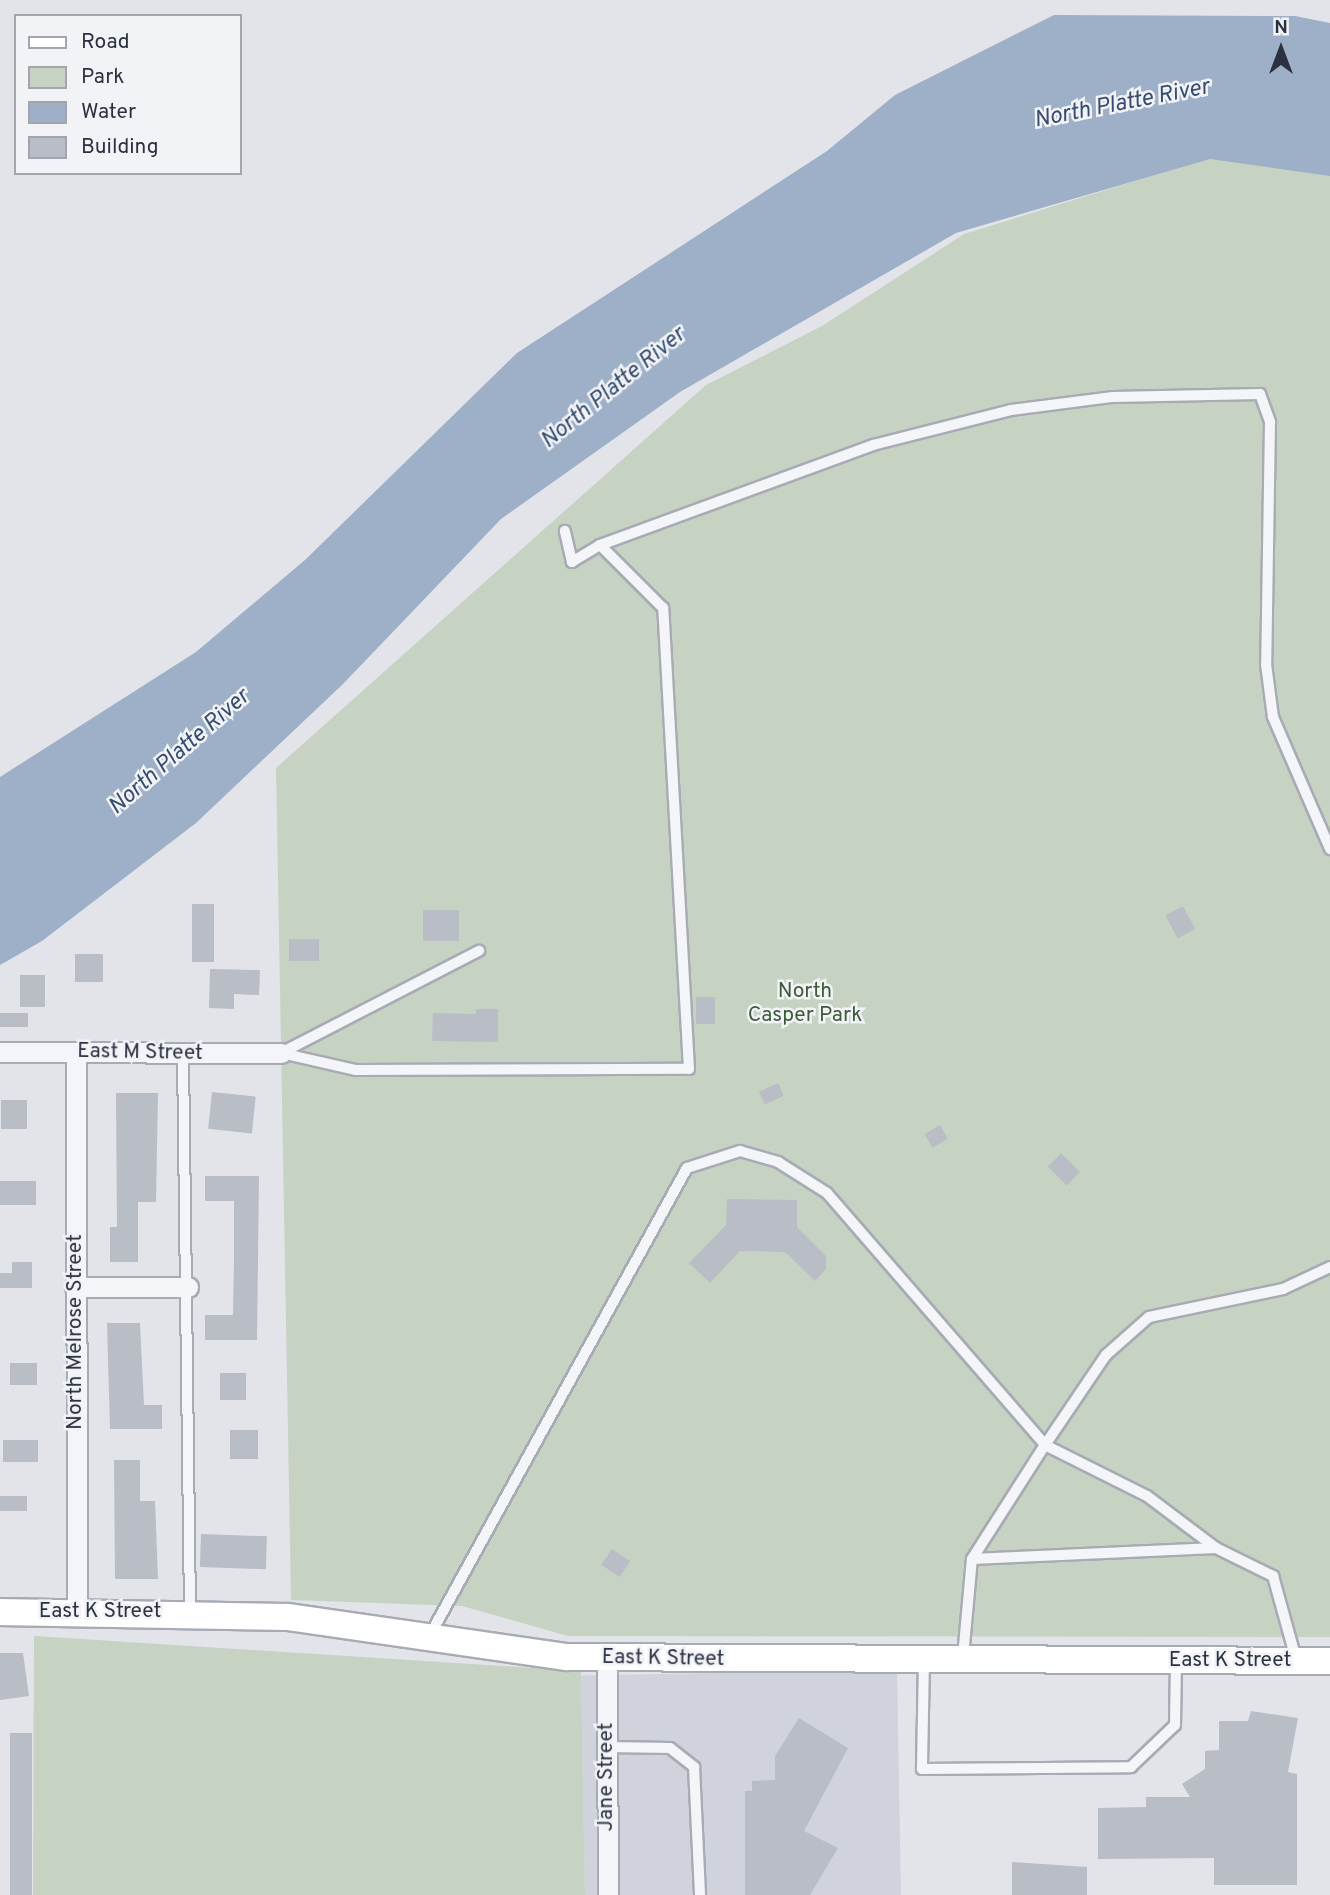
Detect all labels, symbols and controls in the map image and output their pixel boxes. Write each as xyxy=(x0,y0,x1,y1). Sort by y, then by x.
legend xyxy=(14,14,242,175)
north arrow xyxy=(1246,14,1316,84)
text: N xyxy=(1274,16,1288,40)
text: Road xyxy=(81,29,130,56)
text: Park xyxy=(81,64,124,91)
water label: North Platte River xyxy=(1032,74,1212,136)
text: Water xyxy=(81,99,136,126)
text: Building xyxy=(81,134,159,161)
water label: North Platte River xyxy=(536,322,692,456)
water label: North Platte River xyxy=(104,684,256,822)
park label: North Casper Park xyxy=(748,979,862,1029)
street label: East M Street xyxy=(77,1039,203,1067)
street label: North Melrose Street xyxy=(63,1234,89,1430)
street label: East K Street xyxy=(39,1599,161,1625)
street label: East K Street xyxy=(601,1645,725,1673)
street label: East K Street xyxy=(1169,1648,1291,1674)
street label: Jane Street xyxy=(594,1723,620,1831)

